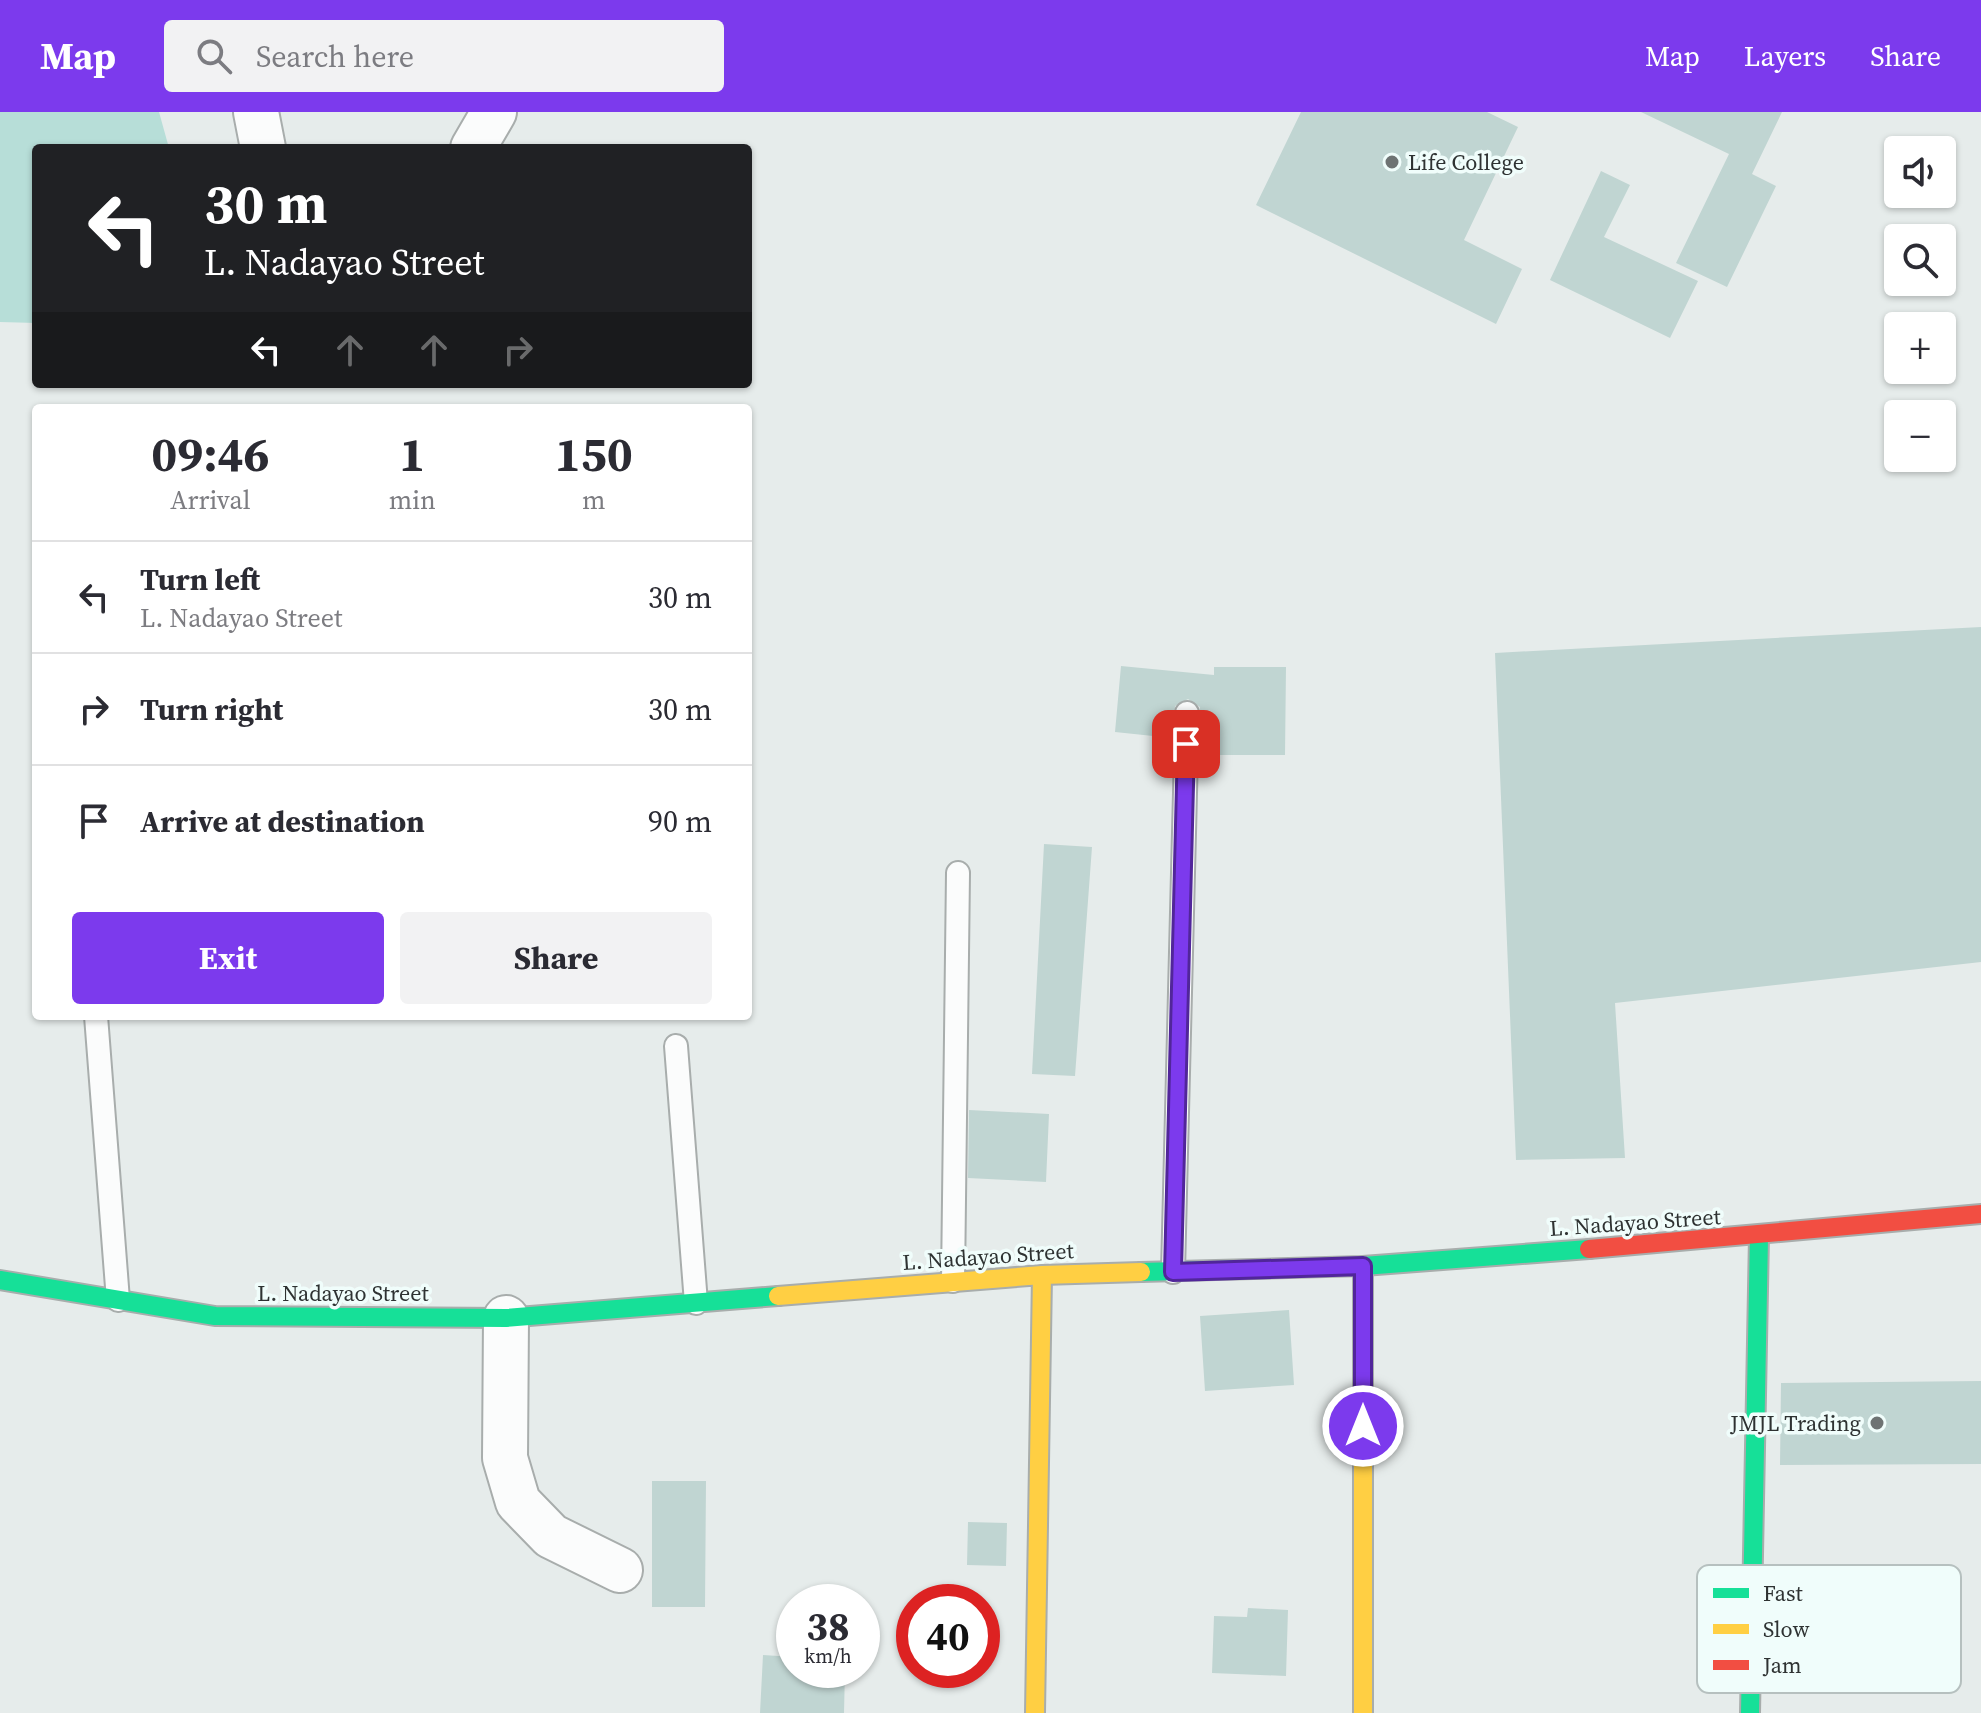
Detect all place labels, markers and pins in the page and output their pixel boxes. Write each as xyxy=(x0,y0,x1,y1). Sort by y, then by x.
place label: Life College xyxy=(1408,147,1524,177)
marker: Life College xyxy=(1383,153,1401,171)
pin xyxy=(1152,710,1220,778)
place label: JMJL Trading xyxy=(1729,1408,1861,1438)
marker: JMJL Trading xyxy=(1868,1414,1886,1432)

